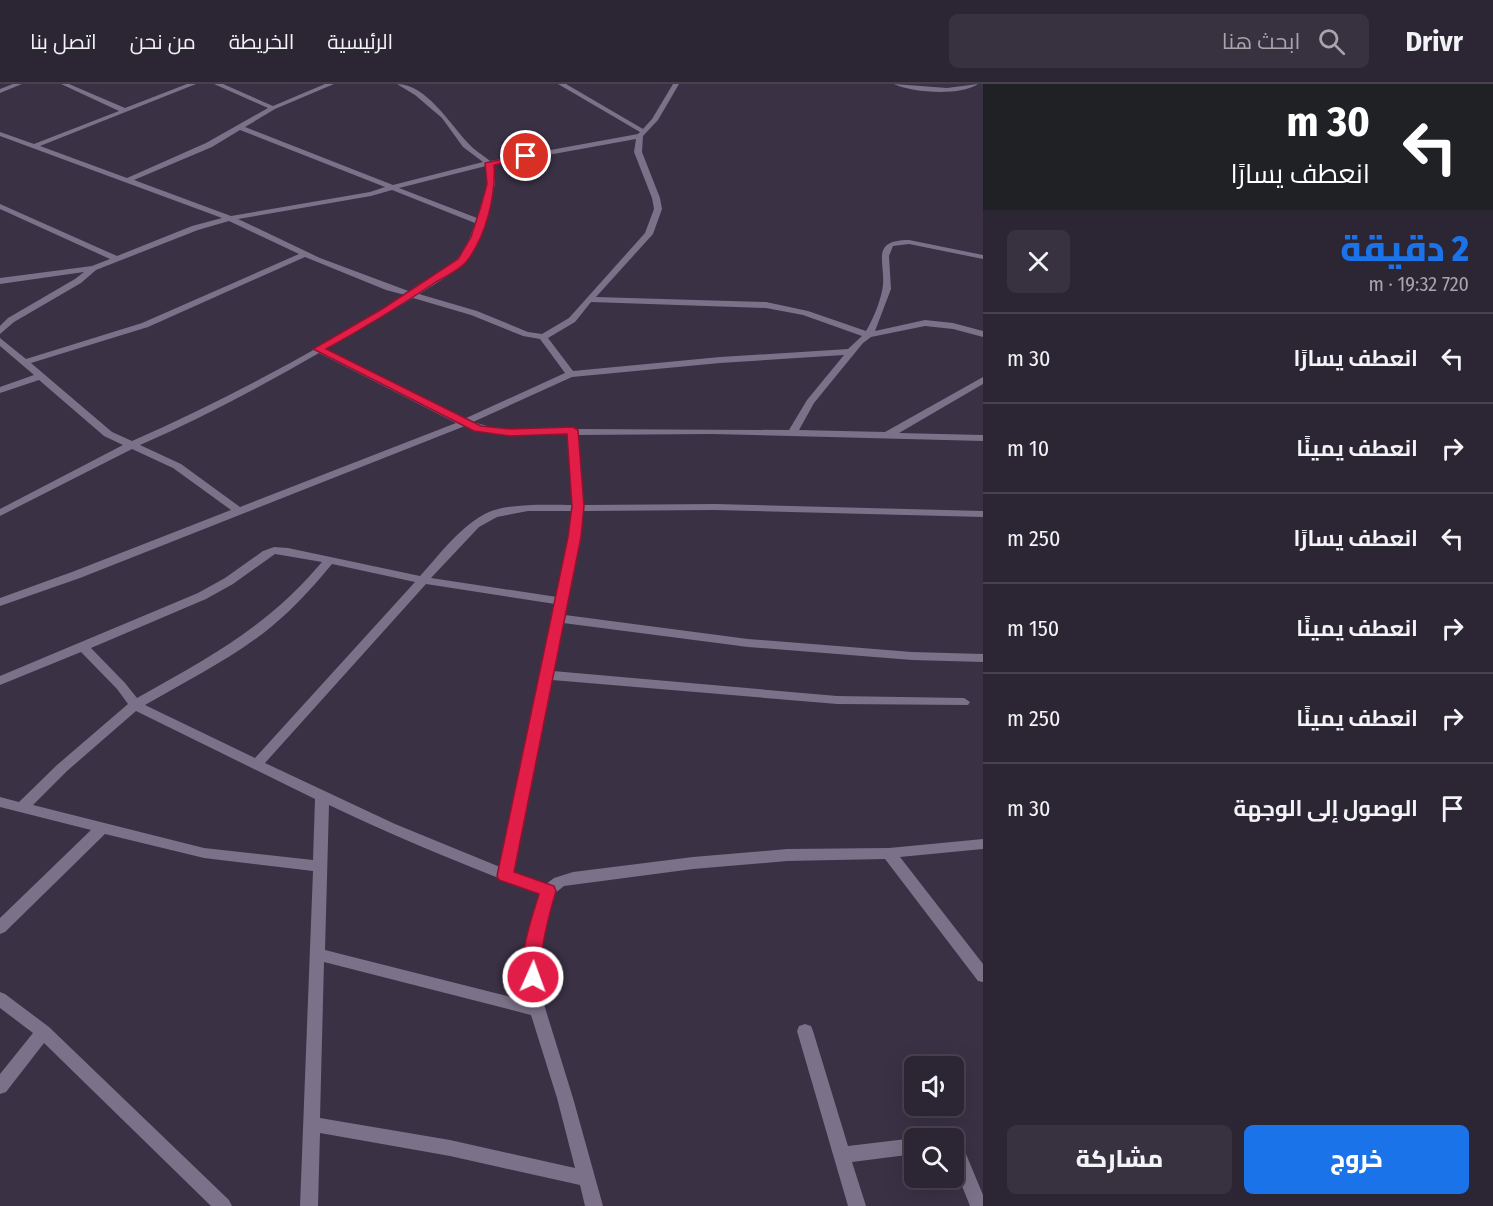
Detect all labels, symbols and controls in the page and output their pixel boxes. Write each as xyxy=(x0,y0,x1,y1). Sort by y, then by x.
search box xyxy=(949,14,1369,68)
icon: search xyxy=(1315,25,1348,58)
text: Drivr xyxy=(1405,25,1463,58)
text: ابحث هنا xyxy=(1222,28,1300,55)
text: اتصل بنا xyxy=(30,29,97,55)
text: من نحن xyxy=(130,29,196,55)
text: الخريطة xyxy=(229,29,294,55)
text: الرئيسية xyxy=(327,29,393,55)
text: 30 m xyxy=(1286,97,1370,147)
icon: left xyxy=(1391,108,1469,186)
pin xyxy=(500,130,551,181)
icon: arrive xyxy=(509,139,542,172)
text: انعطف يسارًا xyxy=(1231,158,1370,190)
text: 2 دقيقة xyxy=(1340,227,1469,271)
button: close xyxy=(1007,230,1070,293)
text: 720 m · 19:32 xyxy=(1369,272,1469,296)
icon: left xyxy=(1436,342,1469,375)
text: 30 m xyxy=(1007,345,1050,372)
text: انعطف يسارًا xyxy=(1293,345,1418,372)
icon: right xyxy=(1436,432,1469,465)
text: 10 m xyxy=(1007,435,1049,462)
text: انعطف يمينًا xyxy=(1296,435,1418,462)
icon: left xyxy=(1436,522,1469,555)
text: 250 m xyxy=(1007,525,1060,552)
text: انعطف يسارًا xyxy=(1293,525,1418,552)
icon: right xyxy=(1436,612,1469,645)
text: 150 m xyxy=(1007,615,1059,642)
text: انعطف يمينًا xyxy=(1296,615,1418,642)
icon: right xyxy=(1436,702,1469,735)
text: 250 m xyxy=(1007,705,1060,732)
text: انعطف يمينًا xyxy=(1296,705,1418,732)
icon: arrive xyxy=(1436,792,1469,825)
text: 30 m xyxy=(1007,795,1050,822)
text: الوصول إلى الوجهة xyxy=(1234,795,1418,822)
position arrow xyxy=(501,945,565,1009)
map controls xyxy=(904,1056,964,1188)
button: sound xyxy=(904,1056,964,1116)
button: مشاركة xyxy=(1007,1125,1232,1194)
button: خروج xyxy=(1244,1125,1469,1194)
button: search xyxy=(904,1128,964,1188)

